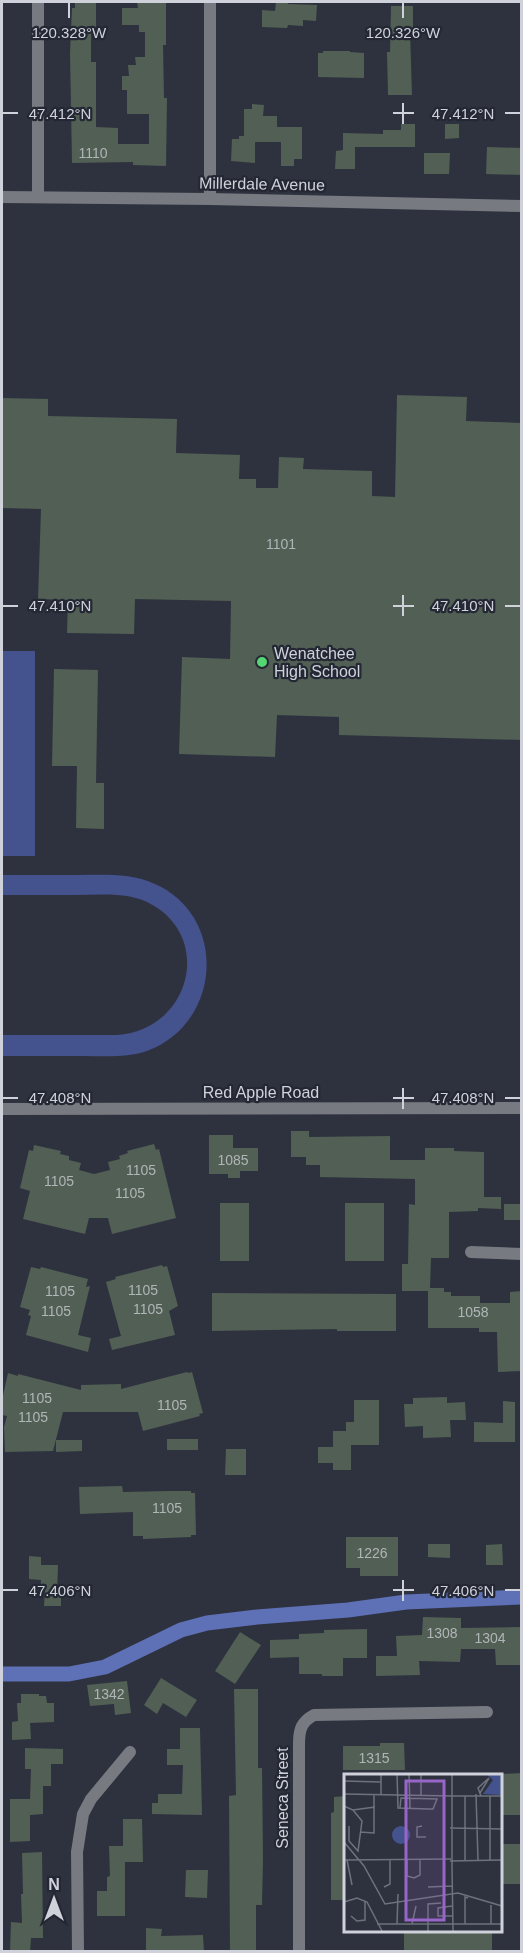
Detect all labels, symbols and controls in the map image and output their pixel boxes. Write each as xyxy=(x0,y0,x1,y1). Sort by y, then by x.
text: 120.328°W xyxy=(32,24,107,41)
text: 120.326°W xyxy=(366,24,441,41)
text: 47.412°N xyxy=(29,105,91,122)
text: 47.412°N xyxy=(432,105,494,122)
house number: 1110 xyxy=(78,145,108,161)
street label: Millerdale Avenue xyxy=(199,174,325,194)
house number: 1101 xyxy=(266,536,296,552)
text: 47.410°N xyxy=(29,597,91,614)
text: 47.410°N xyxy=(432,597,494,614)
place label: Wenatchee High School xyxy=(274,645,360,680)
marker: Wenatchee High School xyxy=(255,655,269,669)
street label: Red Apple Road xyxy=(203,1084,319,1101)
text: 47.408°N xyxy=(29,1089,91,1106)
text: 47.408°N xyxy=(432,1089,494,1106)
house number: 1085 xyxy=(217,1152,249,1168)
house number: 1105 xyxy=(126,1162,156,1178)
house number: 1105 xyxy=(44,1173,74,1189)
house number: 1105 xyxy=(115,1185,145,1201)
house number: 1105 xyxy=(128,1282,158,1298)
house number: 1105 xyxy=(45,1283,75,1299)
house number: 1105 xyxy=(133,1301,163,1317)
house number: 1105 xyxy=(41,1303,71,1319)
house number: 1058 xyxy=(457,1304,489,1320)
house number: 1105 xyxy=(22,1390,52,1406)
house number: 1105 xyxy=(157,1397,187,1413)
house number: 1105 xyxy=(18,1409,48,1425)
house number: 1105 xyxy=(152,1500,182,1516)
house number: 1226 xyxy=(356,1545,388,1561)
text: 47.406°N xyxy=(29,1582,91,1599)
text: 47.406°N xyxy=(432,1582,494,1599)
house number: 1308 xyxy=(426,1625,458,1641)
house number: 1304 xyxy=(474,1630,506,1646)
house number: 1342 xyxy=(93,1686,125,1702)
street label: Seneca Street xyxy=(274,1747,291,1849)
house number: 1315 xyxy=(358,1750,390,1766)
inset map xyxy=(344,1774,502,1932)
north arrow xyxy=(24,1869,84,1929)
text: N xyxy=(48,1876,60,1893)

